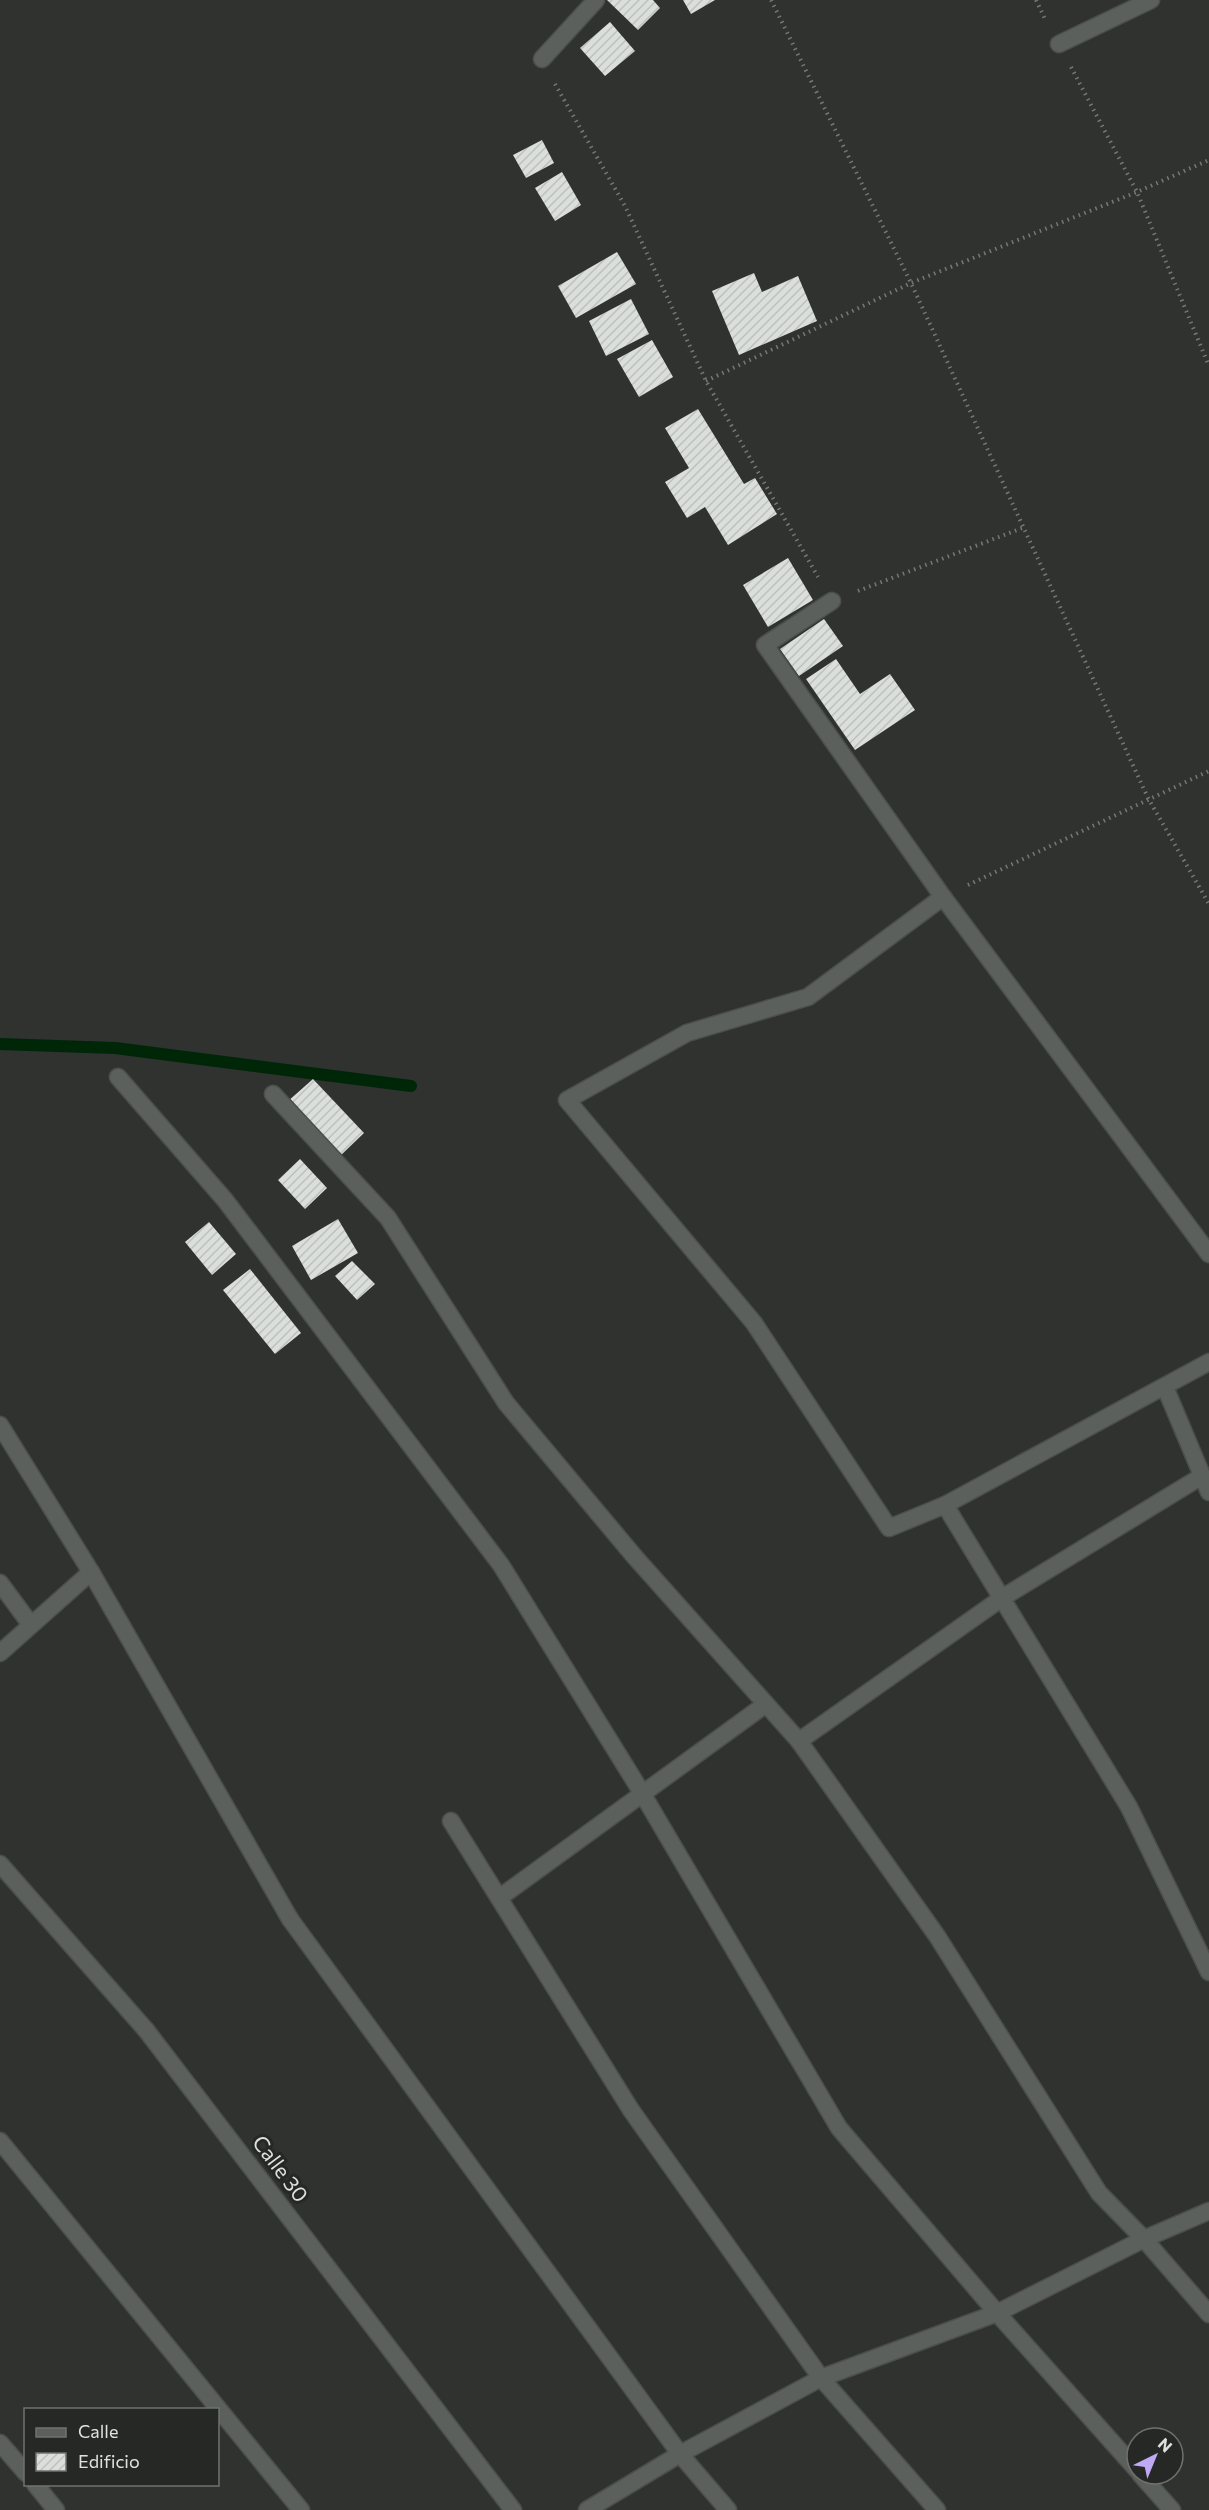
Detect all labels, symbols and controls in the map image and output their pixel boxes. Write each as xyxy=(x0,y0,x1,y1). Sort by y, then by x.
street label: Calle 30 xyxy=(248,2130,314,2206)
legend xyxy=(24,2408,219,2486)
text: Calle xyxy=(78,2420,118,2442)
north arrow xyxy=(1125,2426,1185,2486)
text: N xyxy=(1155,2434,1176,2456)
text: Edificio xyxy=(78,2450,140,2472)

